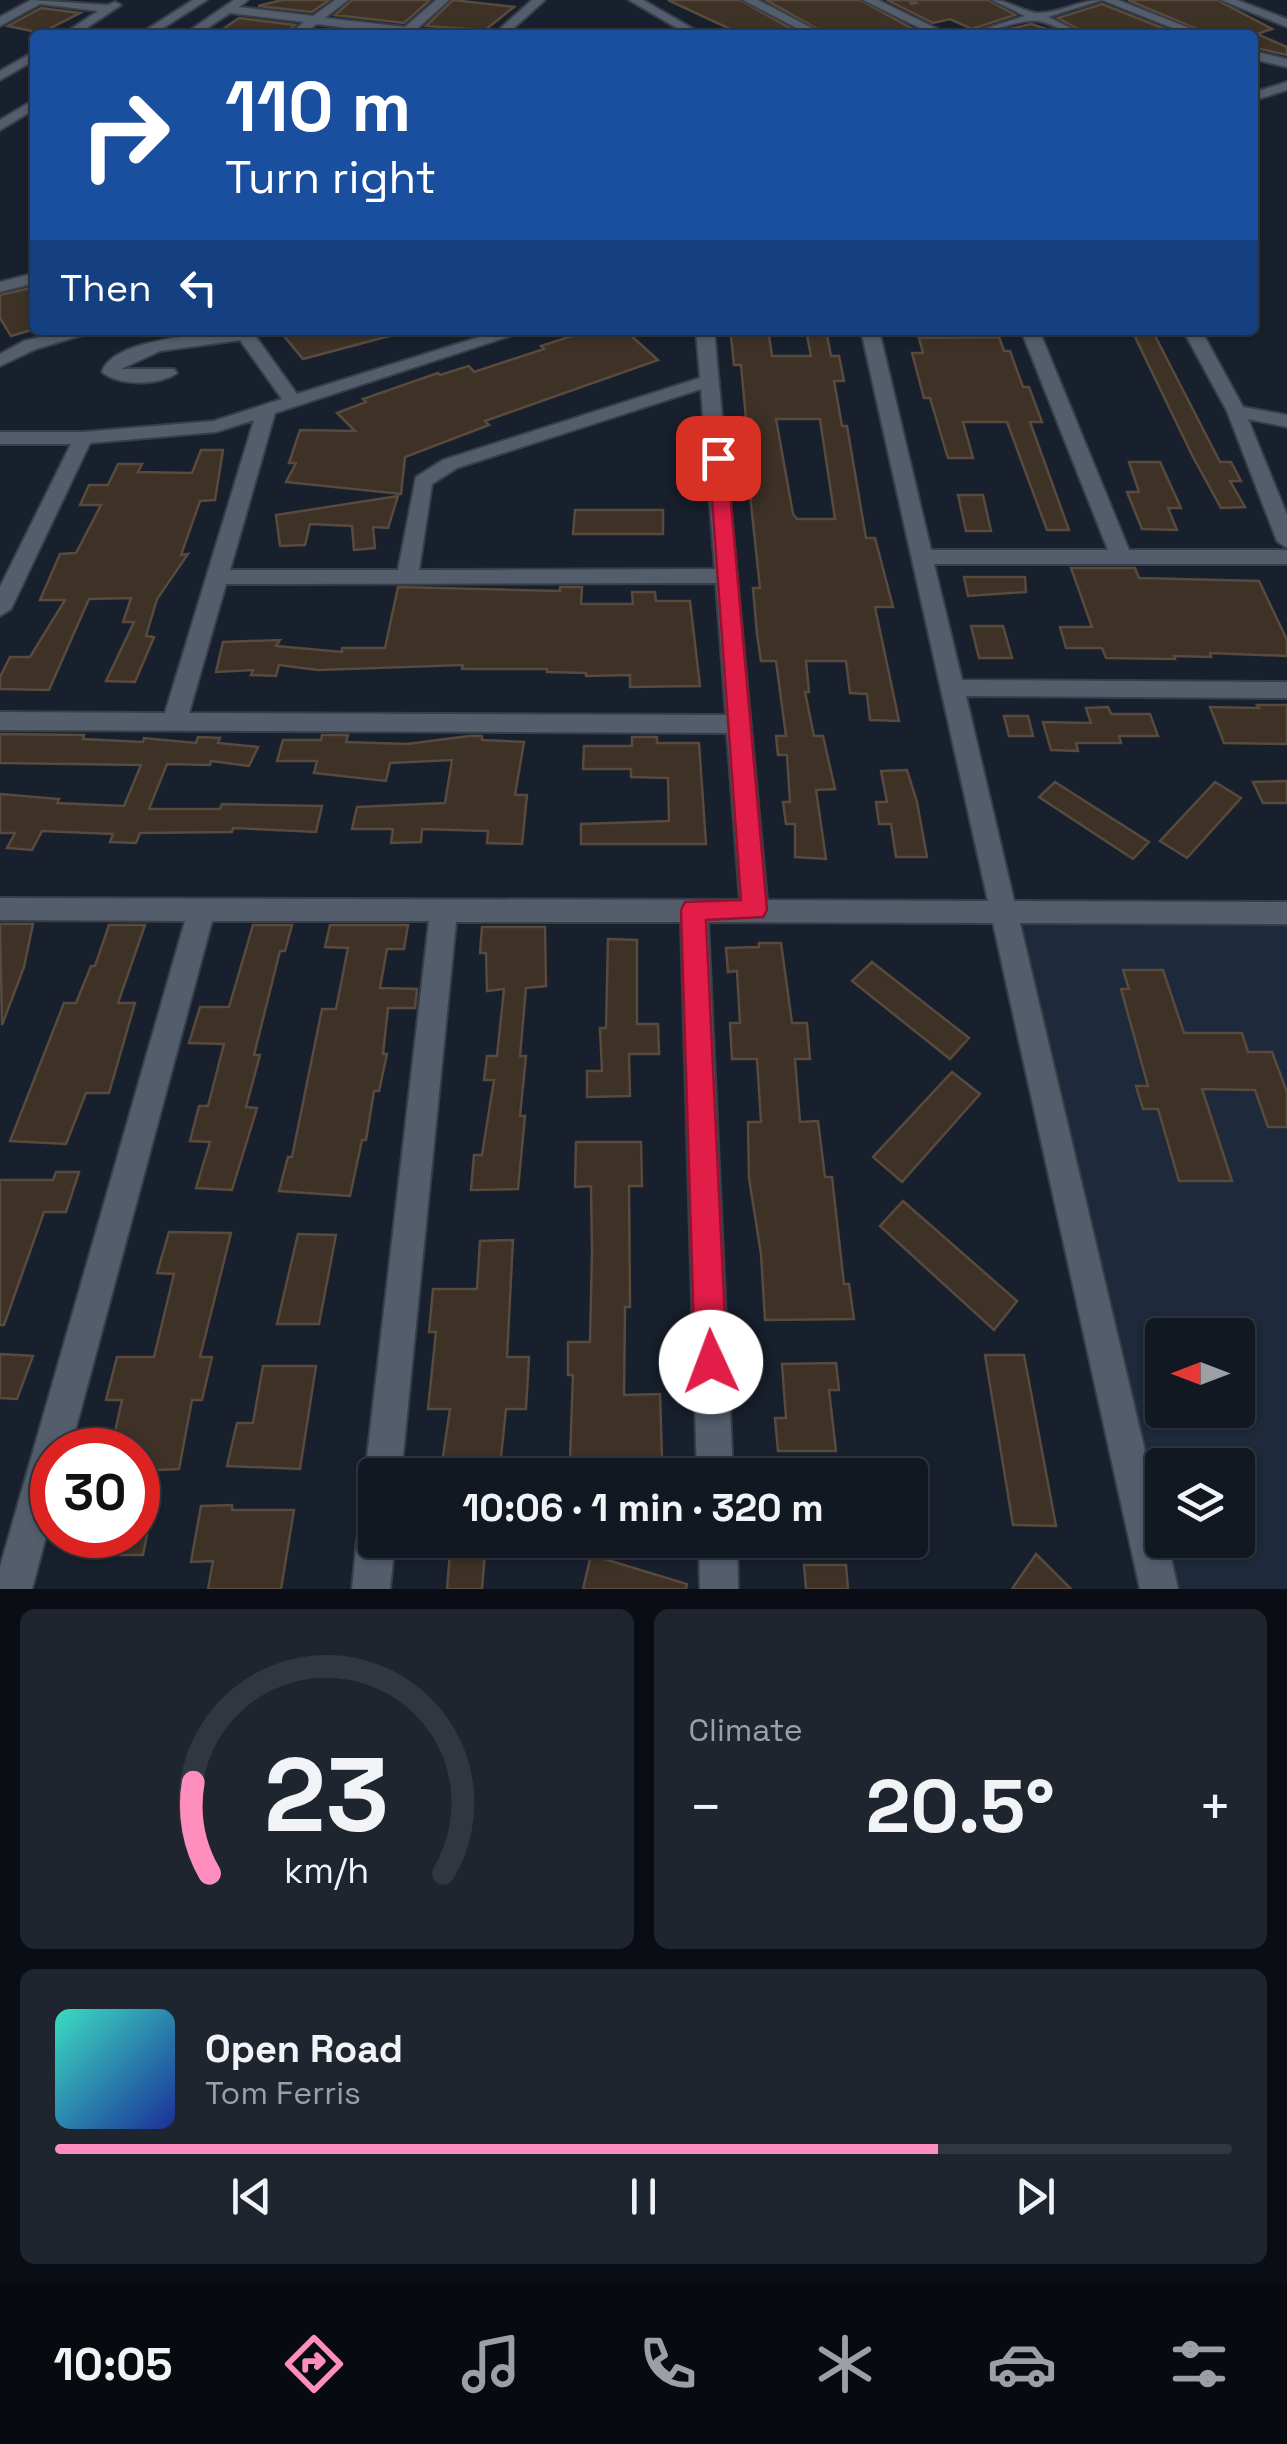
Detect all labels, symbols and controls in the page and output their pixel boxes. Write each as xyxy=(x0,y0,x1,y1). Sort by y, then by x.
text: 110 m xyxy=(225,62,411,151)
icon: right xyxy=(60,70,190,200)
text: Turn right xyxy=(225,149,436,206)
icon: left xyxy=(171,260,226,315)
text: Then xyxy=(60,264,151,312)
pin xyxy=(676,416,761,501)
icon: arrive xyxy=(691,431,746,486)
position arrow xyxy=(659,1310,763,1414)
north arrow xyxy=(1145,1318,1255,1428)
map controls xyxy=(1145,1318,1255,1558)
speed limit sign: 30 xyxy=(30,1428,160,1558)
button: layers xyxy=(1145,1448,1255,1558)
text: 10:06 · 1 min · 320 m xyxy=(462,1484,824,1532)
text: Climate xyxy=(689,1710,803,1750)
text: 23 xyxy=(264,1729,389,1861)
text: 20.5° xyxy=(866,1758,1055,1854)
text: − xyxy=(689,1772,723,1842)
text: + xyxy=(1198,1772,1232,1842)
text: km/h xyxy=(284,1848,369,1893)
text: Open Road xyxy=(205,2025,403,2073)
text: Tom Ferris xyxy=(205,2073,361,2113)
icon: previous xyxy=(224,2169,279,2224)
icon: pause xyxy=(616,2169,671,2224)
icon: next xyxy=(1008,2169,1063,2224)
icon: directions xyxy=(279,2329,349,2399)
icon: music xyxy=(456,2329,526,2399)
icon: phone xyxy=(633,2329,703,2399)
icon: climate xyxy=(810,2329,880,2399)
icon: car xyxy=(987,2329,1057,2399)
icon: filters xyxy=(1164,2329,1234,2399)
text: 10:05 xyxy=(53,2336,173,2393)

